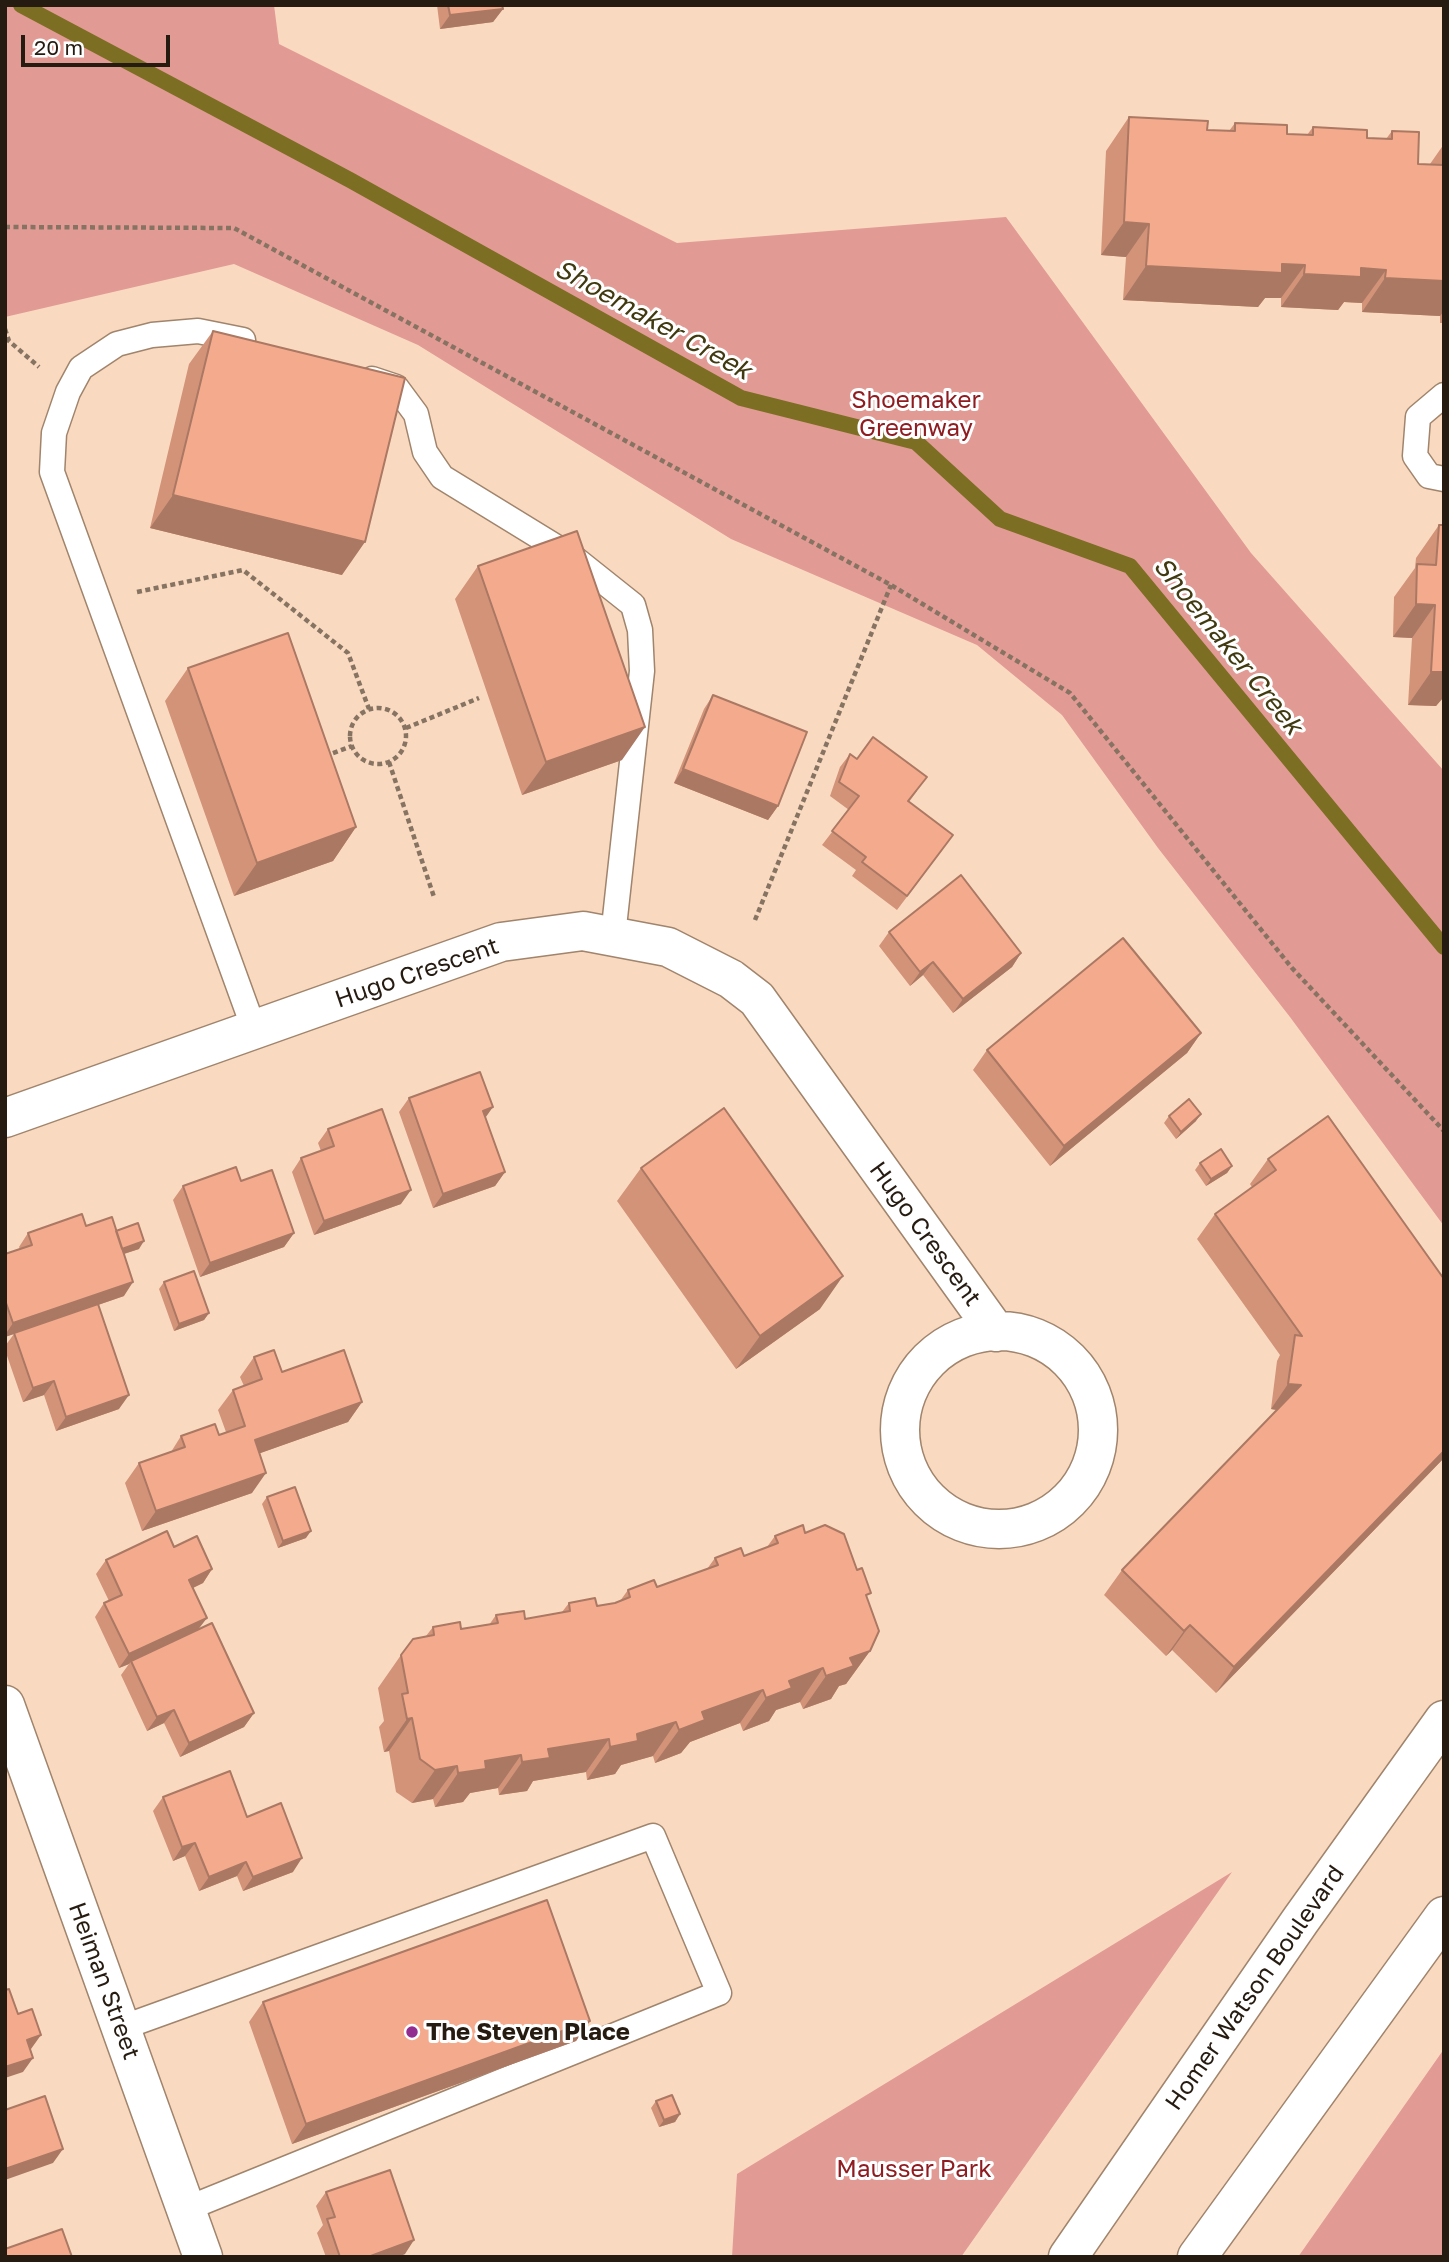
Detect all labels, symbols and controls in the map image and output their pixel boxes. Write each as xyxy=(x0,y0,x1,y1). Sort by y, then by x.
scale bar xyxy=(24,21,173,65)
text: 20 m xyxy=(34,34,83,60)
water label: Shoemaker Creek xyxy=(550,253,756,387)
park label: Shoemaker Greenway xyxy=(851,386,981,442)
water label: Shoemaker Creek xyxy=(1147,551,1309,741)
street label: Hugo Crescent xyxy=(331,932,503,1014)
street label: Hugo Crescent xyxy=(863,1156,987,1312)
street label: Homer Watson Boulevard xyxy=(1159,1860,1351,2116)
street label: Heiman Street xyxy=(62,1898,146,2064)
place label: The Steven Place xyxy=(426,2018,630,2046)
marker: The Steven Place xyxy=(404,2024,420,2040)
park label: Mausser Park xyxy=(836,2155,992,2183)

